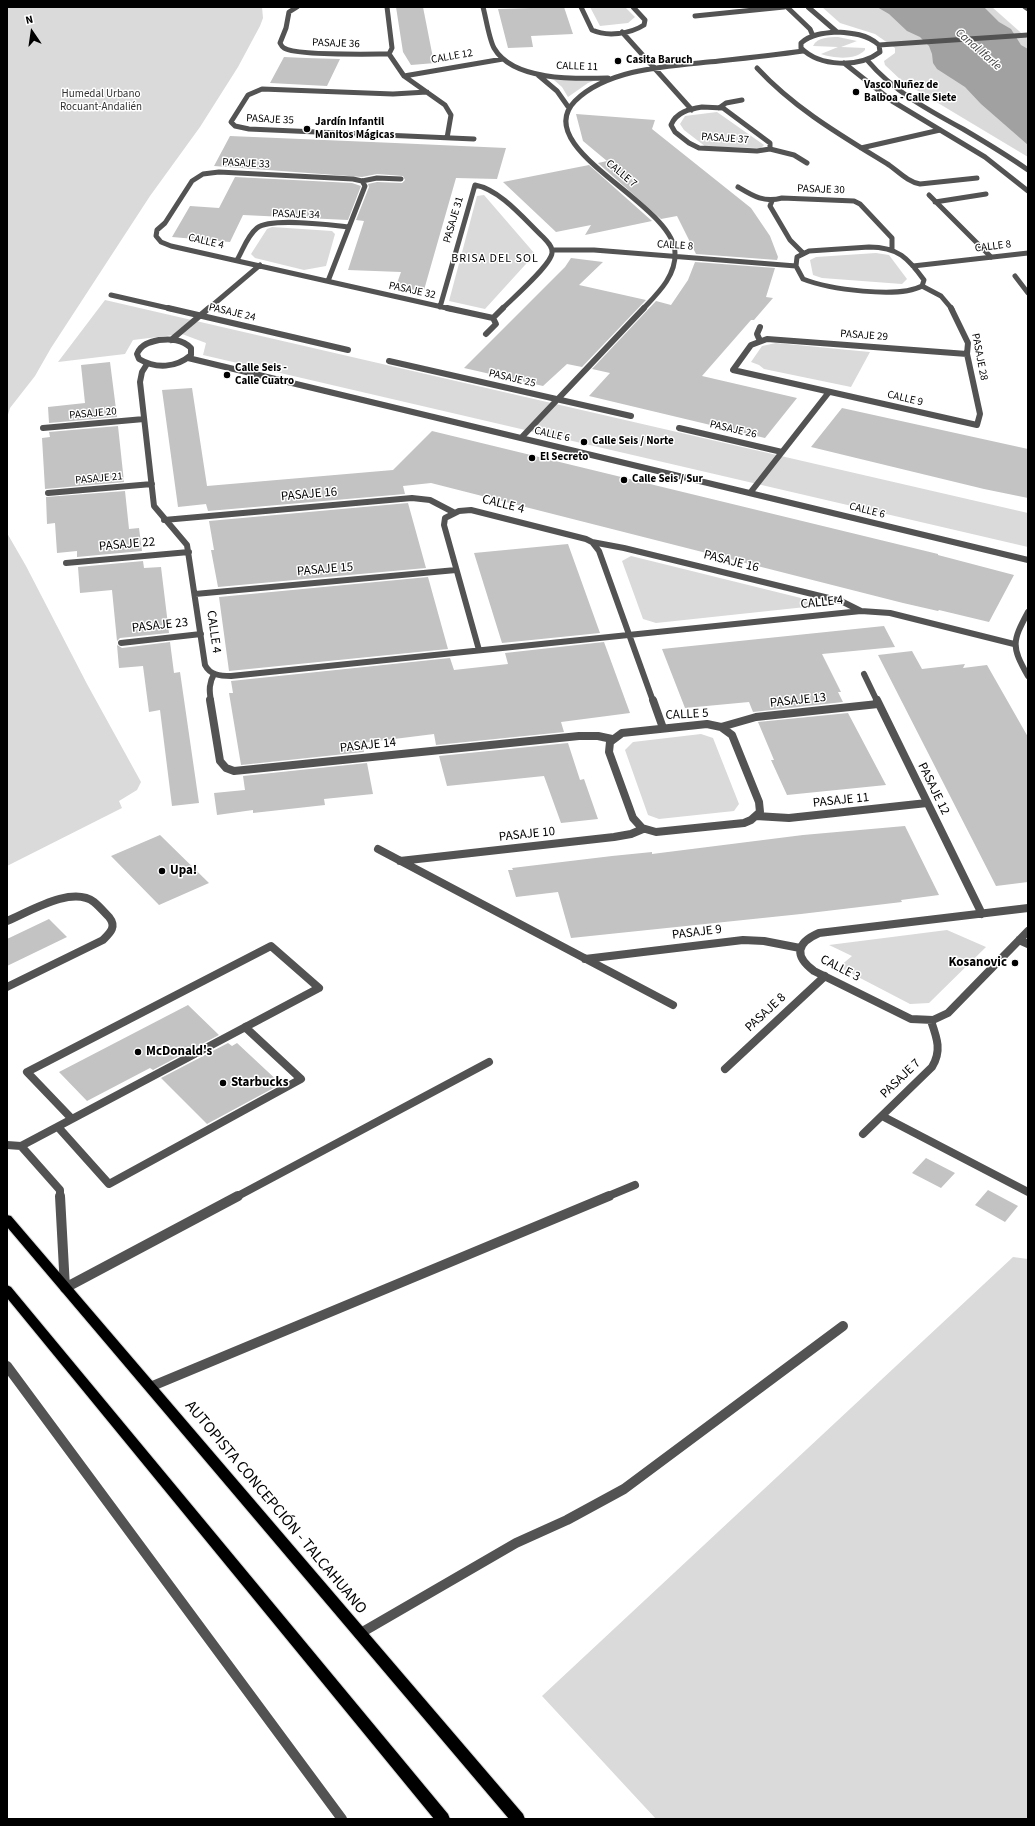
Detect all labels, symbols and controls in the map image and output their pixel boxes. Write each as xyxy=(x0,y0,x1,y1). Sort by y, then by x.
north arrow xyxy=(12,12,52,52)
text: N xyxy=(24,12,34,28)
water label: Canal Ifarle xyxy=(952,26,1004,74)
street label: PASAJE 36 xyxy=(312,37,360,51)
street label: CALLE 12 xyxy=(430,47,474,67)
place label: Casita Baruch xyxy=(626,54,693,68)
marker: Casita Baruch xyxy=(613,56,623,66)
street label: CALLE 11 xyxy=(556,60,598,74)
place label: Vasco Nuñez de Balboa - Calle Siete xyxy=(864,79,957,105)
marker: Vasco Nuñez de Balboa - Calle Siete xyxy=(851,87,861,97)
park label: Humedal Urbano Rocuant-Andalién xyxy=(60,88,142,114)
street label: PASAJE 35 xyxy=(246,112,294,128)
place label: Jardín Infantil Manitos Mágicas xyxy=(315,116,394,142)
marker: Jardín Infantil Manitos Mágicas xyxy=(302,124,312,134)
street label: PASAJE 37 xyxy=(701,131,749,147)
street label: PASAJE 33 xyxy=(222,156,270,172)
street label: CALLE 7 xyxy=(603,157,639,191)
street label: PASAJE 30 xyxy=(797,183,845,197)
street label: PASAJE 31 xyxy=(441,195,467,245)
street label: PASAJE 34 xyxy=(272,208,320,222)
street label: CALLE 4 xyxy=(187,231,225,253)
street label: CALLE 8 xyxy=(656,238,694,254)
street label: CALLE 8 xyxy=(974,238,1012,256)
district label: BRISA DEL SOL xyxy=(451,252,539,266)
street label: PASAJE 32 xyxy=(387,280,437,302)
street label: PASAJE 24 xyxy=(207,301,257,325)
street label: PASAJE 29 xyxy=(840,328,888,344)
street label: PASAJE 28 xyxy=(968,332,990,382)
place label: Calle Seis - Calle Cuatro xyxy=(235,362,294,388)
street label: PASAJE 25 xyxy=(487,367,537,391)
marker: Calle Seis - Calle Cuatro xyxy=(222,370,232,380)
street label: CALLE 9 xyxy=(886,388,924,410)
street label: PASAJE 20 xyxy=(69,405,117,423)
street label: PASAJE 26 xyxy=(708,418,758,442)
street label: CALLE 6 xyxy=(533,424,571,446)
place label: Calle Seis / Norte xyxy=(592,435,674,449)
marker: Calle Seis / Norte xyxy=(579,437,589,447)
place label: El Secreto xyxy=(540,451,588,465)
marker: El Secreto xyxy=(527,453,537,463)
street label: PASAJE 21 xyxy=(75,470,123,488)
place label: Calle Seis / Sur xyxy=(632,473,703,487)
marker: Calle Seis / Sur xyxy=(619,475,629,485)
street label: PASAJE 16 xyxy=(280,485,338,505)
street label: CALLE 4 xyxy=(480,492,526,518)
street label: CALLE 6 xyxy=(848,500,886,522)
street label: PASAJE 22 xyxy=(98,535,156,555)
street label: PASAJE 16 xyxy=(702,548,760,576)
street label: PASAJE 15 xyxy=(296,560,354,580)
street label: CALLE 4 xyxy=(800,593,844,613)
street label: CALLE 4 xyxy=(202,610,224,654)
street label: PASAJE 23 xyxy=(131,615,189,637)
street label: PASAJE 13 xyxy=(769,690,827,712)
street label: CALLE 5 xyxy=(665,706,709,724)
street label: PASAJE 14 xyxy=(339,735,397,757)
street label: PASAJE 12 xyxy=(914,760,952,818)
street label: PASAJE 11 xyxy=(812,790,870,812)
street label: PASAJE 10 xyxy=(498,824,556,846)
place label: Upa! xyxy=(170,863,197,879)
marker: Upa! xyxy=(157,866,167,876)
street label: PASAJE 9 xyxy=(671,922,723,944)
street label: CALLE 3 xyxy=(817,952,863,986)
place label: Kosanovic xyxy=(948,955,1007,971)
marker: Kosanovic xyxy=(1010,958,1020,968)
street label: PASAJE 8 xyxy=(742,990,790,1036)
place label: McDonald's xyxy=(146,1044,212,1060)
marker: McDonald's xyxy=(133,1047,143,1057)
street label: PASAJE 7 xyxy=(878,1056,924,1102)
place label: Starbucks xyxy=(231,1075,288,1091)
marker: Starbucks xyxy=(218,1078,228,1088)
street label: AUTOPISTA CONCEPCIÓN - TALCAHUANO xyxy=(180,1397,370,1619)

